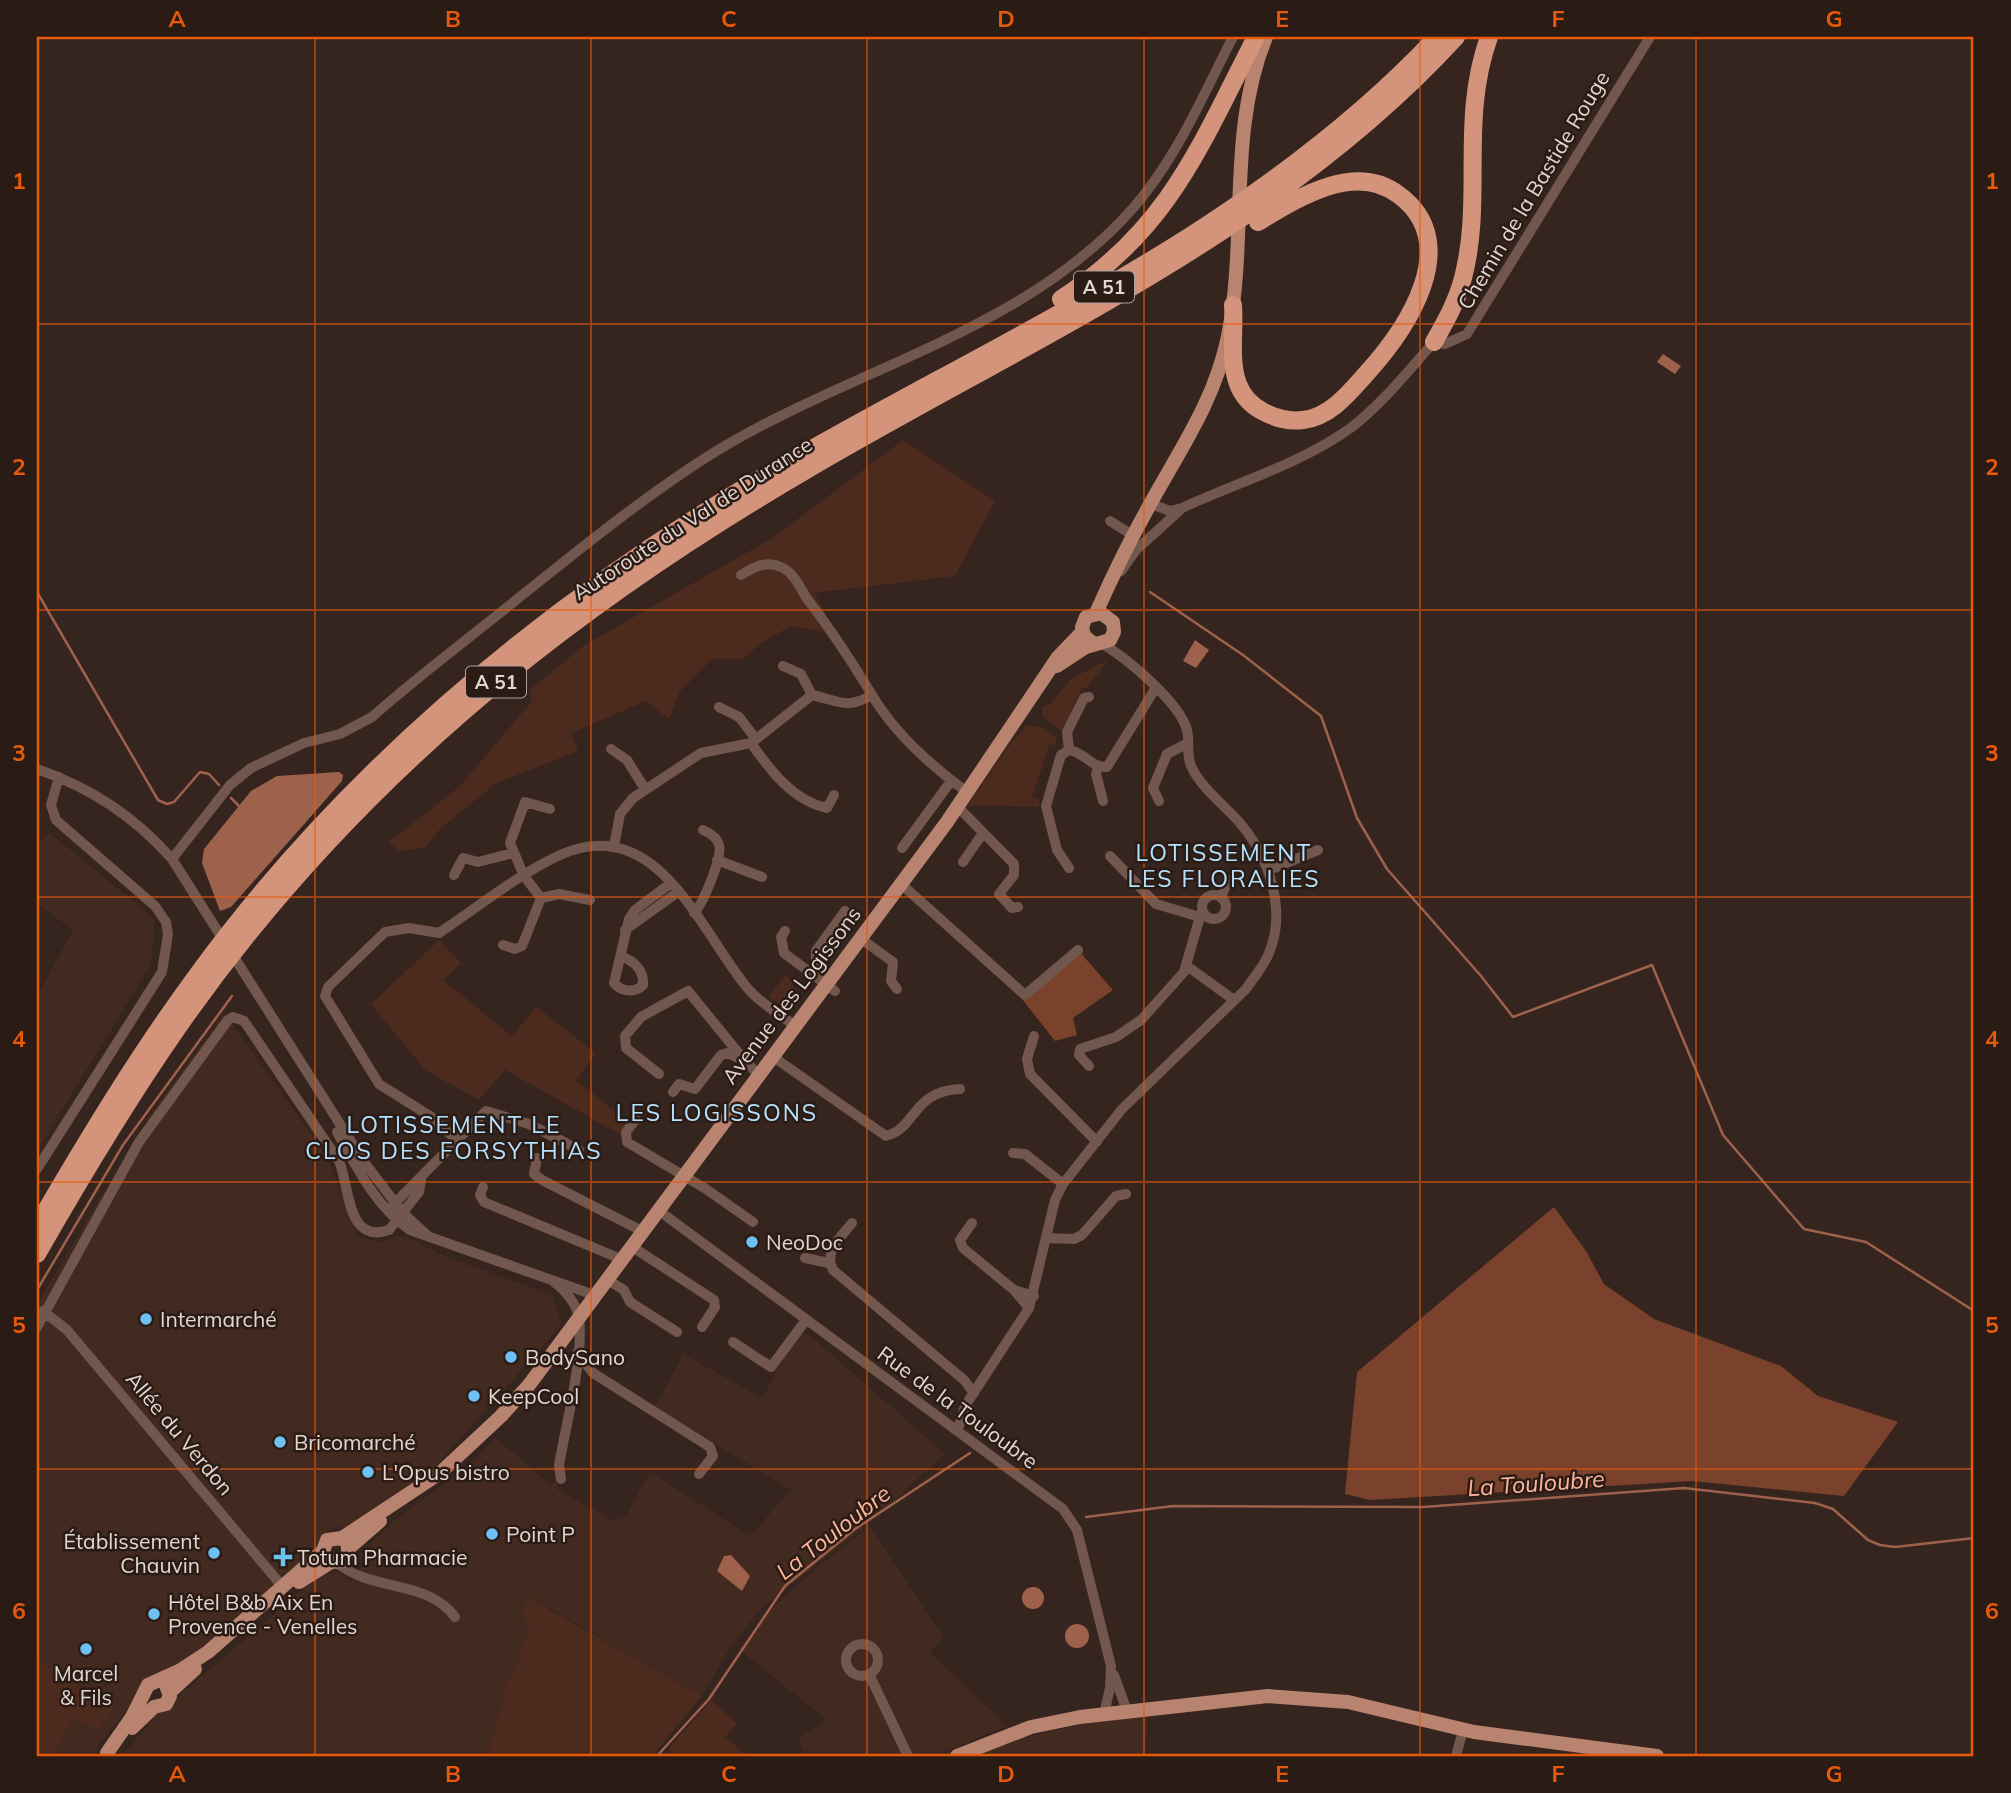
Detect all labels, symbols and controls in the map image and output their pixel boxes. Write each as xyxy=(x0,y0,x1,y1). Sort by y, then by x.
text: A xyxy=(168,4,186,33)
text: B xyxy=(445,4,461,33)
text: C xyxy=(721,4,737,33)
text: D xyxy=(997,4,1015,33)
text: E xyxy=(1275,4,1289,33)
text: F xyxy=(1551,4,1565,33)
text: G xyxy=(1825,4,1843,33)
street label: Chemin de la Bastide Rouge xyxy=(1451,66,1615,314)
text: 1 xyxy=(12,166,26,195)
text: 1 xyxy=(1985,166,1999,195)
road number: A 51 xyxy=(1074,272,1134,302)
street label: Autoroute du Val de Durance xyxy=(567,431,817,605)
text: 2 xyxy=(12,452,26,481)
text: 2 xyxy=(1985,452,1999,481)
road number: A 51 xyxy=(466,666,526,698)
text: 3 xyxy=(12,738,26,767)
text: 3 xyxy=(1985,738,1999,767)
district label: LOTISSEMENT LES FLORALIES xyxy=(1127,838,1321,893)
street label: Avenue des Logissons xyxy=(716,901,866,1089)
text: 4 xyxy=(12,1024,26,1053)
text: 4 xyxy=(1985,1024,1999,1053)
district label: LES LOGISSONS xyxy=(616,1098,818,1127)
district label: LOTISSEMENT LE CLOS DES FORSYTHIAS xyxy=(305,1110,603,1165)
place label: NeoDoc xyxy=(766,1229,843,1255)
marker: NeoDoc xyxy=(744,1234,760,1250)
place label: Intermarché xyxy=(160,1306,277,1332)
text: 5 xyxy=(12,1310,26,1339)
text: 5 xyxy=(1985,1310,1999,1339)
marker: Intermarché xyxy=(138,1311,154,1327)
street label: Rue de la Touloubre xyxy=(873,1340,1043,1474)
place label: BodySano xyxy=(525,1344,625,1370)
marker: BodySano xyxy=(503,1349,519,1365)
street label: Allée du Verdon xyxy=(121,1366,239,1500)
place label: KeepCool xyxy=(488,1383,579,1409)
marker: KeepCool xyxy=(466,1388,482,1404)
place label: Bricomarché xyxy=(294,1429,416,1455)
marker: Bricomarché xyxy=(272,1434,288,1450)
place label: L'Opus bistro xyxy=(382,1459,510,1485)
marker: L'Opus bistro xyxy=(360,1464,376,1480)
water label: La Touloubre xyxy=(1467,1464,1605,1502)
water label: La Touloubre xyxy=(770,1478,896,1586)
place label: Point P xyxy=(506,1521,575,1547)
marker: Point P xyxy=(484,1526,500,1542)
place label: Établissement Chauvin xyxy=(63,1528,200,1578)
place label: Totum Pharmacie xyxy=(297,1544,467,1570)
marker: Établissement Chauvin xyxy=(206,1545,222,1561)
marker: Totum Pharmacie xyxy=(275,1549,291,1565)
place label: Hôtel B&b Aix En Provence - Venelles xyxy=(168,1589,358,1639)
text: 6 xyxy=(12,1596,26,1625)
text: 6 xyxy=(1985,1596,1999,1625)
marker: Hôtel B&b Aix En Provence - Venelles xyxy=(146,1606,162,1622)
marker: Marcel & Fils xyxy=(78,1641,94,1657)
place label: Marcel & Fils xyxy=(54,1660,118,1710)
text: A xyxy=(168,1759,186,1788)
text: B xyxy=(445,1759,461,1788)
text: C xyxy=(721,1759,737,1788)
text: D xyxy=(997,1759,1015,1788)
text: E xyxy=(1275,1759,1289,1788)
text: F xyxy=(1551,1759,1565,1788)
text: G xyxy=(1825,1759,1843,1788)

